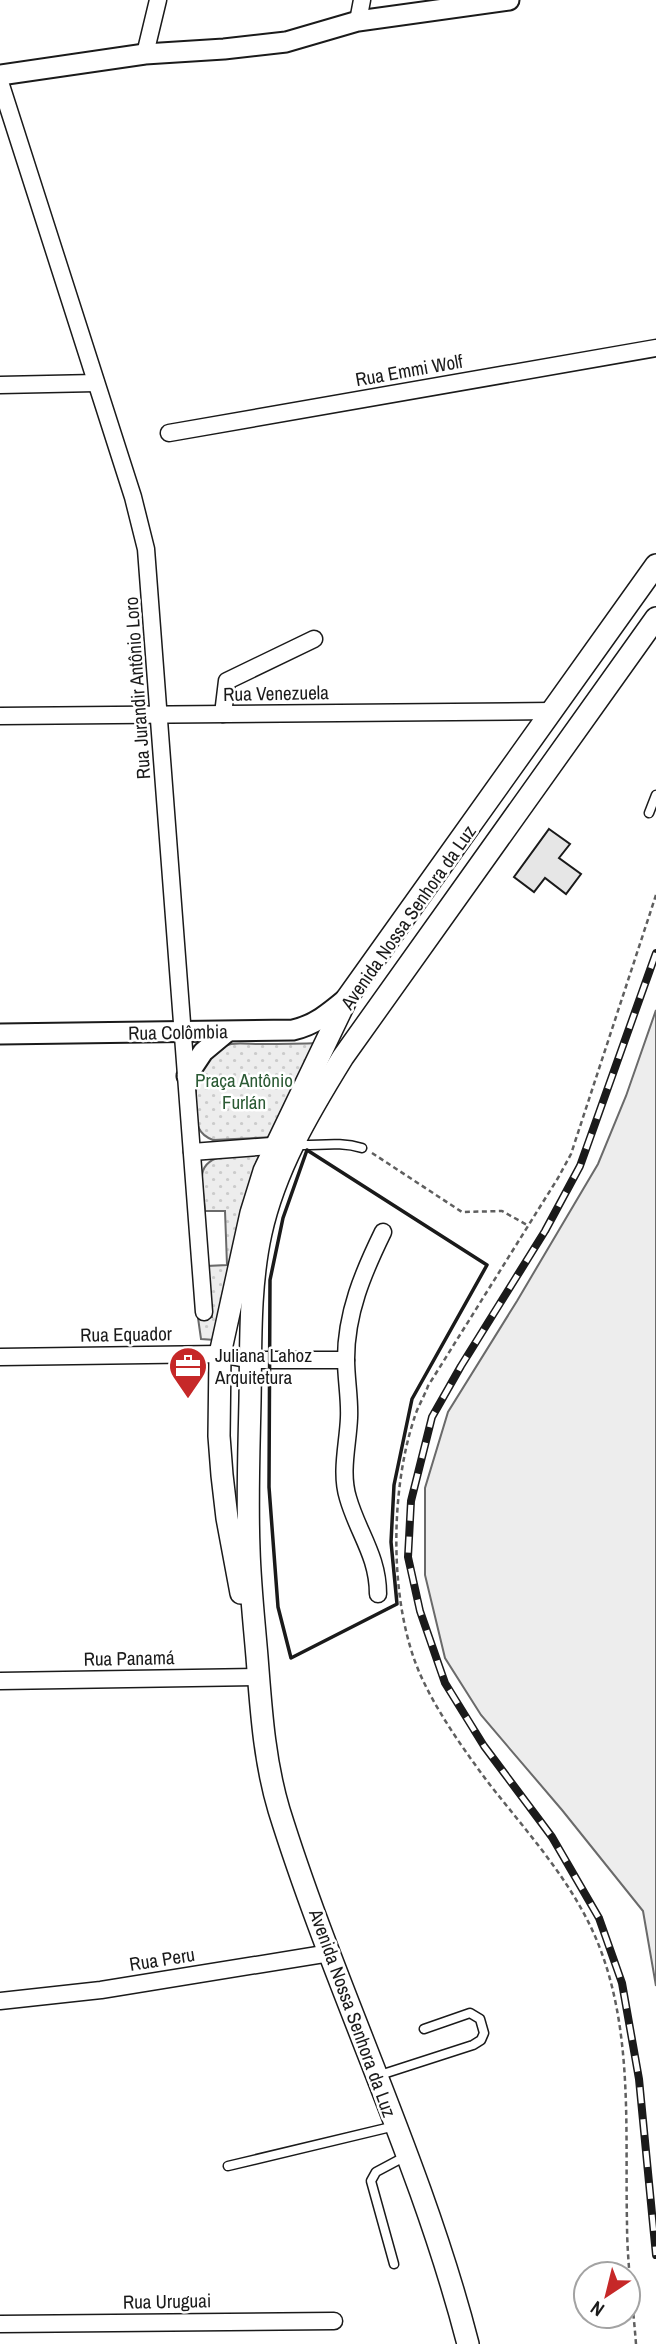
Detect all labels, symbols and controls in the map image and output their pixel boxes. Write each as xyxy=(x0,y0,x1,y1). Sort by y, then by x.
street label: Rua Emmi Wolf xyxy=(353,348,465,392)
street label: Rua Jurandir Antônio Loro xyxy=(118,596,156,780)
street label: Rua Venezuela xyxy=(223,679,329,707)
street label: Avenida Nossa Senhora da Luz xyxy=(334,819,482,1015)
street label: Rua Colômbia xyxy=(128,1018,228,1046)
park label: Praça Antônio Furlán xyxy=(195,1067,293,1115)
street label: Rua Equador xyxy=(80,1320,173,1348)
place label: Juliana Lahoz Arquitetura xyxy=(214,1342,312,1390)
office icon: Juliana Lahoz Arquitetura xyxy=(167,1345,209,1400)
street label: Rua Panamá xyxy=(83,1644,175,1672)
street label: Avenida Nossa Senhora da Luz xyxy=(303,1904,403,2121)
street label: Rua Peru xyxy=(127,1941,197,1977)
north arrow xyxy=(572,2260,642,2330)
street label: Rua Uruguai xyxy=(123,2287,211,2315)
text: N xyxy=(585,2295,609,2323)

